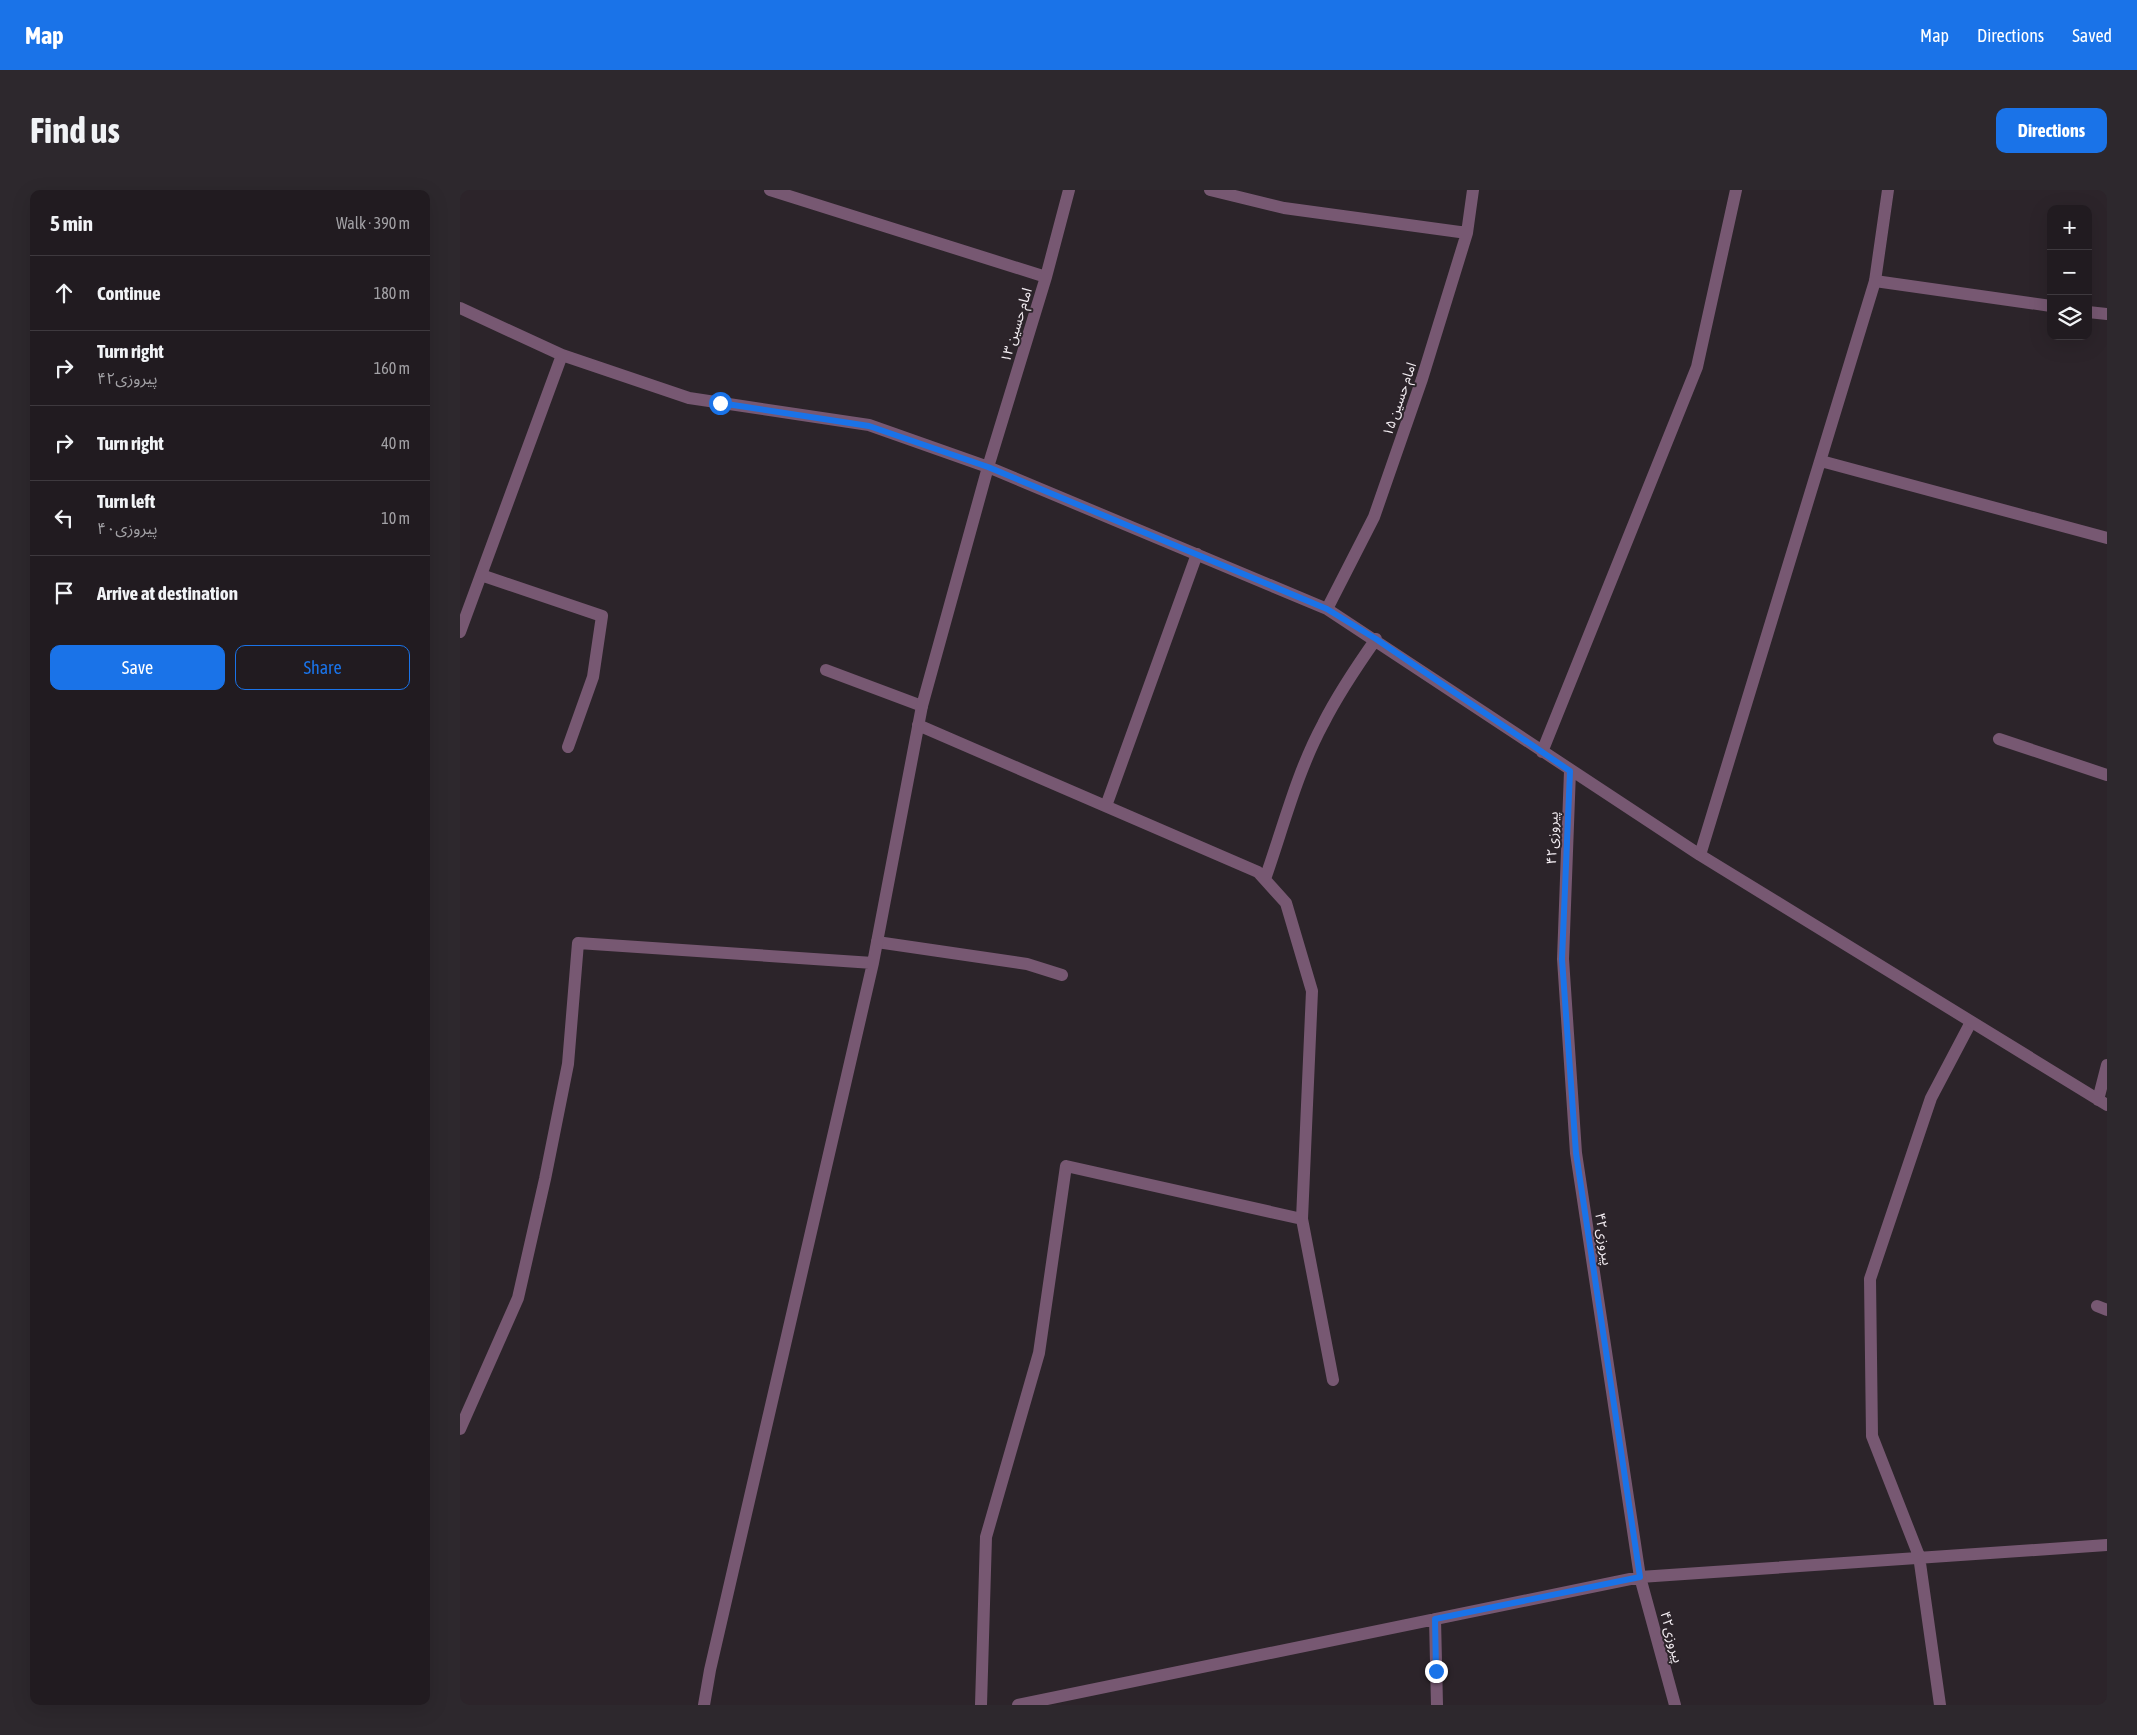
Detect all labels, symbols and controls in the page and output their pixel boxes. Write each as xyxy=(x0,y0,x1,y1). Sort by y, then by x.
text: Map xyxy=(25,22,64,49)
text: Map xyxy=(1920,25,1949,46)
text: Directions xyxy=(1977,25,2044,46)
text: Saved xyxy=(2072,25,2112,46)
button: Directions xyxy=(1996,108,2107,153)
text: Find us xyxy=(30,110,120,150)
map controls xyxy=(2047,205,2092,340)
button: + xyxy=(2047,205,2092,250)
text: 5 min xyxy=(50,211,93,235)
text: Walk · 390 m xyxy=(336,214,410,232)
button: − xyxy=(2047,250,2092,295)
icon: ahead xyxy=(50,279,78,307)
text: Continue xyxy=(97,282,161,304)
text: 180 m xyxy=(374,284,410,302)
street label: امام حسین ۱۳ xyxy=(997,286,1038,365)
button: layers xyxy=(2047,295,2092,340)
text: Turn right xyxy=(97,340,164,362)
icon: right xyxy=(50,354,78,382)
text: 160 m xyxy=(374,359,410,377)
street label: امام حسین ۱۵ xyxy=(1379,360,1422,439)
text: پیروزی۴۲ xyxy=(97,369,158,387)
route start xyxy=(709,392,732,415)
icon: right xyxy=(50,429,78,457)
text: Turn right xyxy=(97,432,164,454)
text: 40 m xyxy=(381,434,410,452)
text: Turn left xyxy=(97,490,155,512)
icon: left xyxy=(50,504,78,532)
text: 10 m xyxy=(381,509,410,527)
text: پیروزی۴۰ xyxy=(97,519,158,537)
icon: arrive xyxy=(50,579,78,607)
text: Arrive at destination xyxy=(97,582,238,604)
button: Save xyxy=(50,645,225,690)
button: Share xyxy=(235,645,410,690)
street label: پیروزی۴۲ xyxy=(1543,811,1563,865)
street label: پیروزی۴۲ xyxy=(1590,1212,1616,1267)
street label: پیروزی۴۲ xyxy=(1655,1609,1687,1665)
route end xyxy=(1425,1660,1448,1683)

